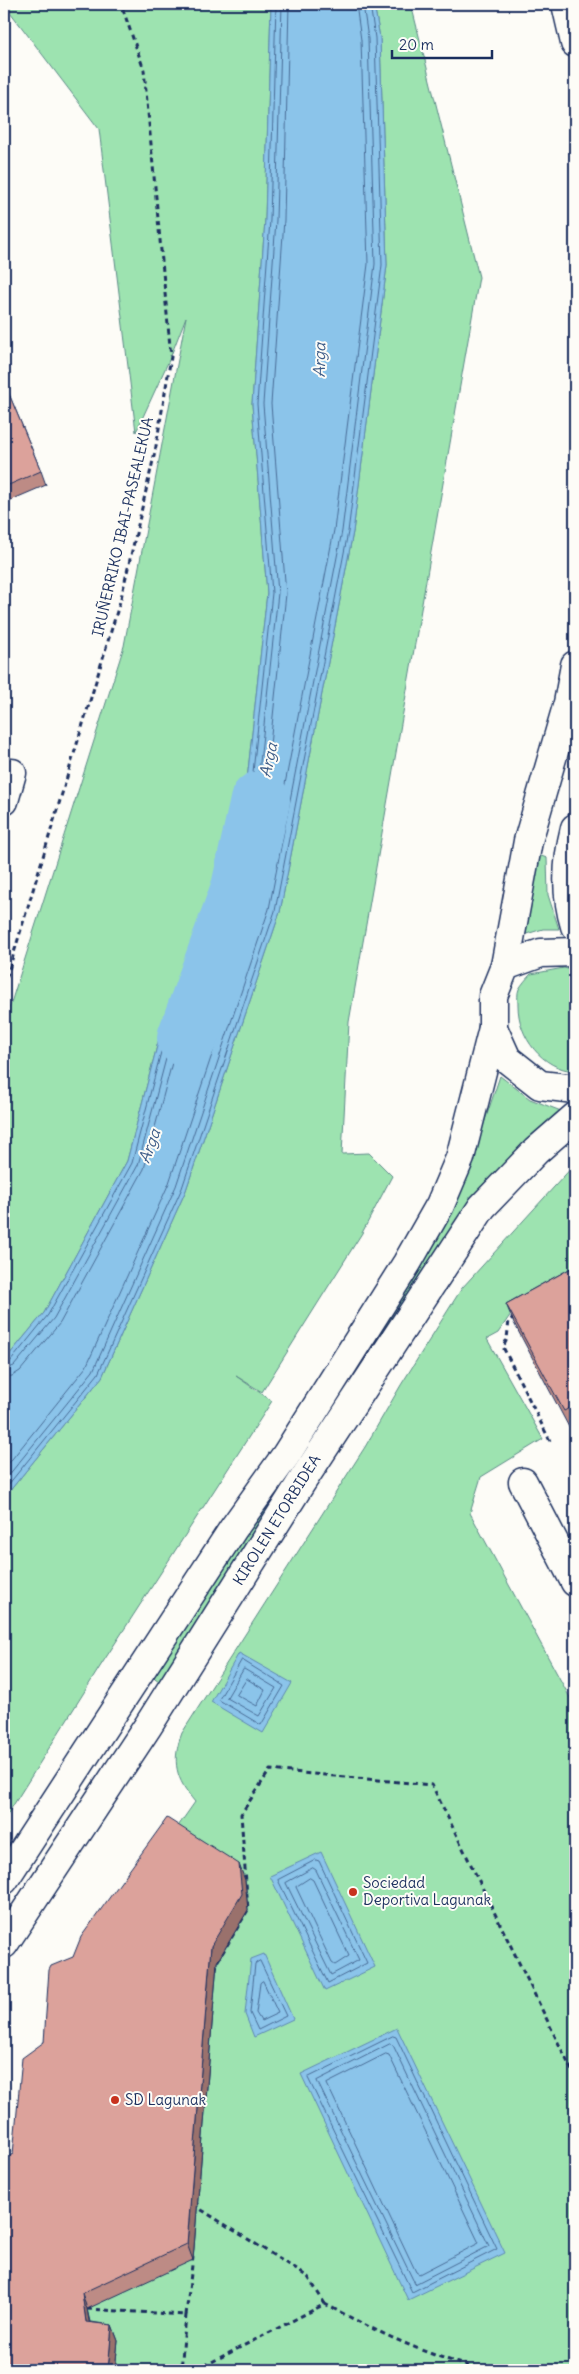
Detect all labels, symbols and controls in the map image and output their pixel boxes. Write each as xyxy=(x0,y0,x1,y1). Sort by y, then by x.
scale bar xyxy=(392,28,492,60)
text: 20 m xyxy=(399,35,434,54)
water label: Arga xyxy=(309,342,329,378)
street label: IRUÑERRIKO IBAI-PASEALEKUA xyxy=(88,415,157,639)
water label: Arga xyxy=(255,740,282,779)
water label: Arga xyxy=(134,1125,165,1166)
street label: KIROLEN ETORBIDEA xyxy=(229,1451,325,1589)
place label: Sociedad Deportiva Lagunak xyxy=(363,1873,492,1909)
marker: Sociedad Deportiva Lagunak xyxy=(347,1886,359,1898)
place label: SD Lagunak xyxy=(125,2090,206,2109)
marker: SD Lagunak xyxy=(109,2094,121,2106)

